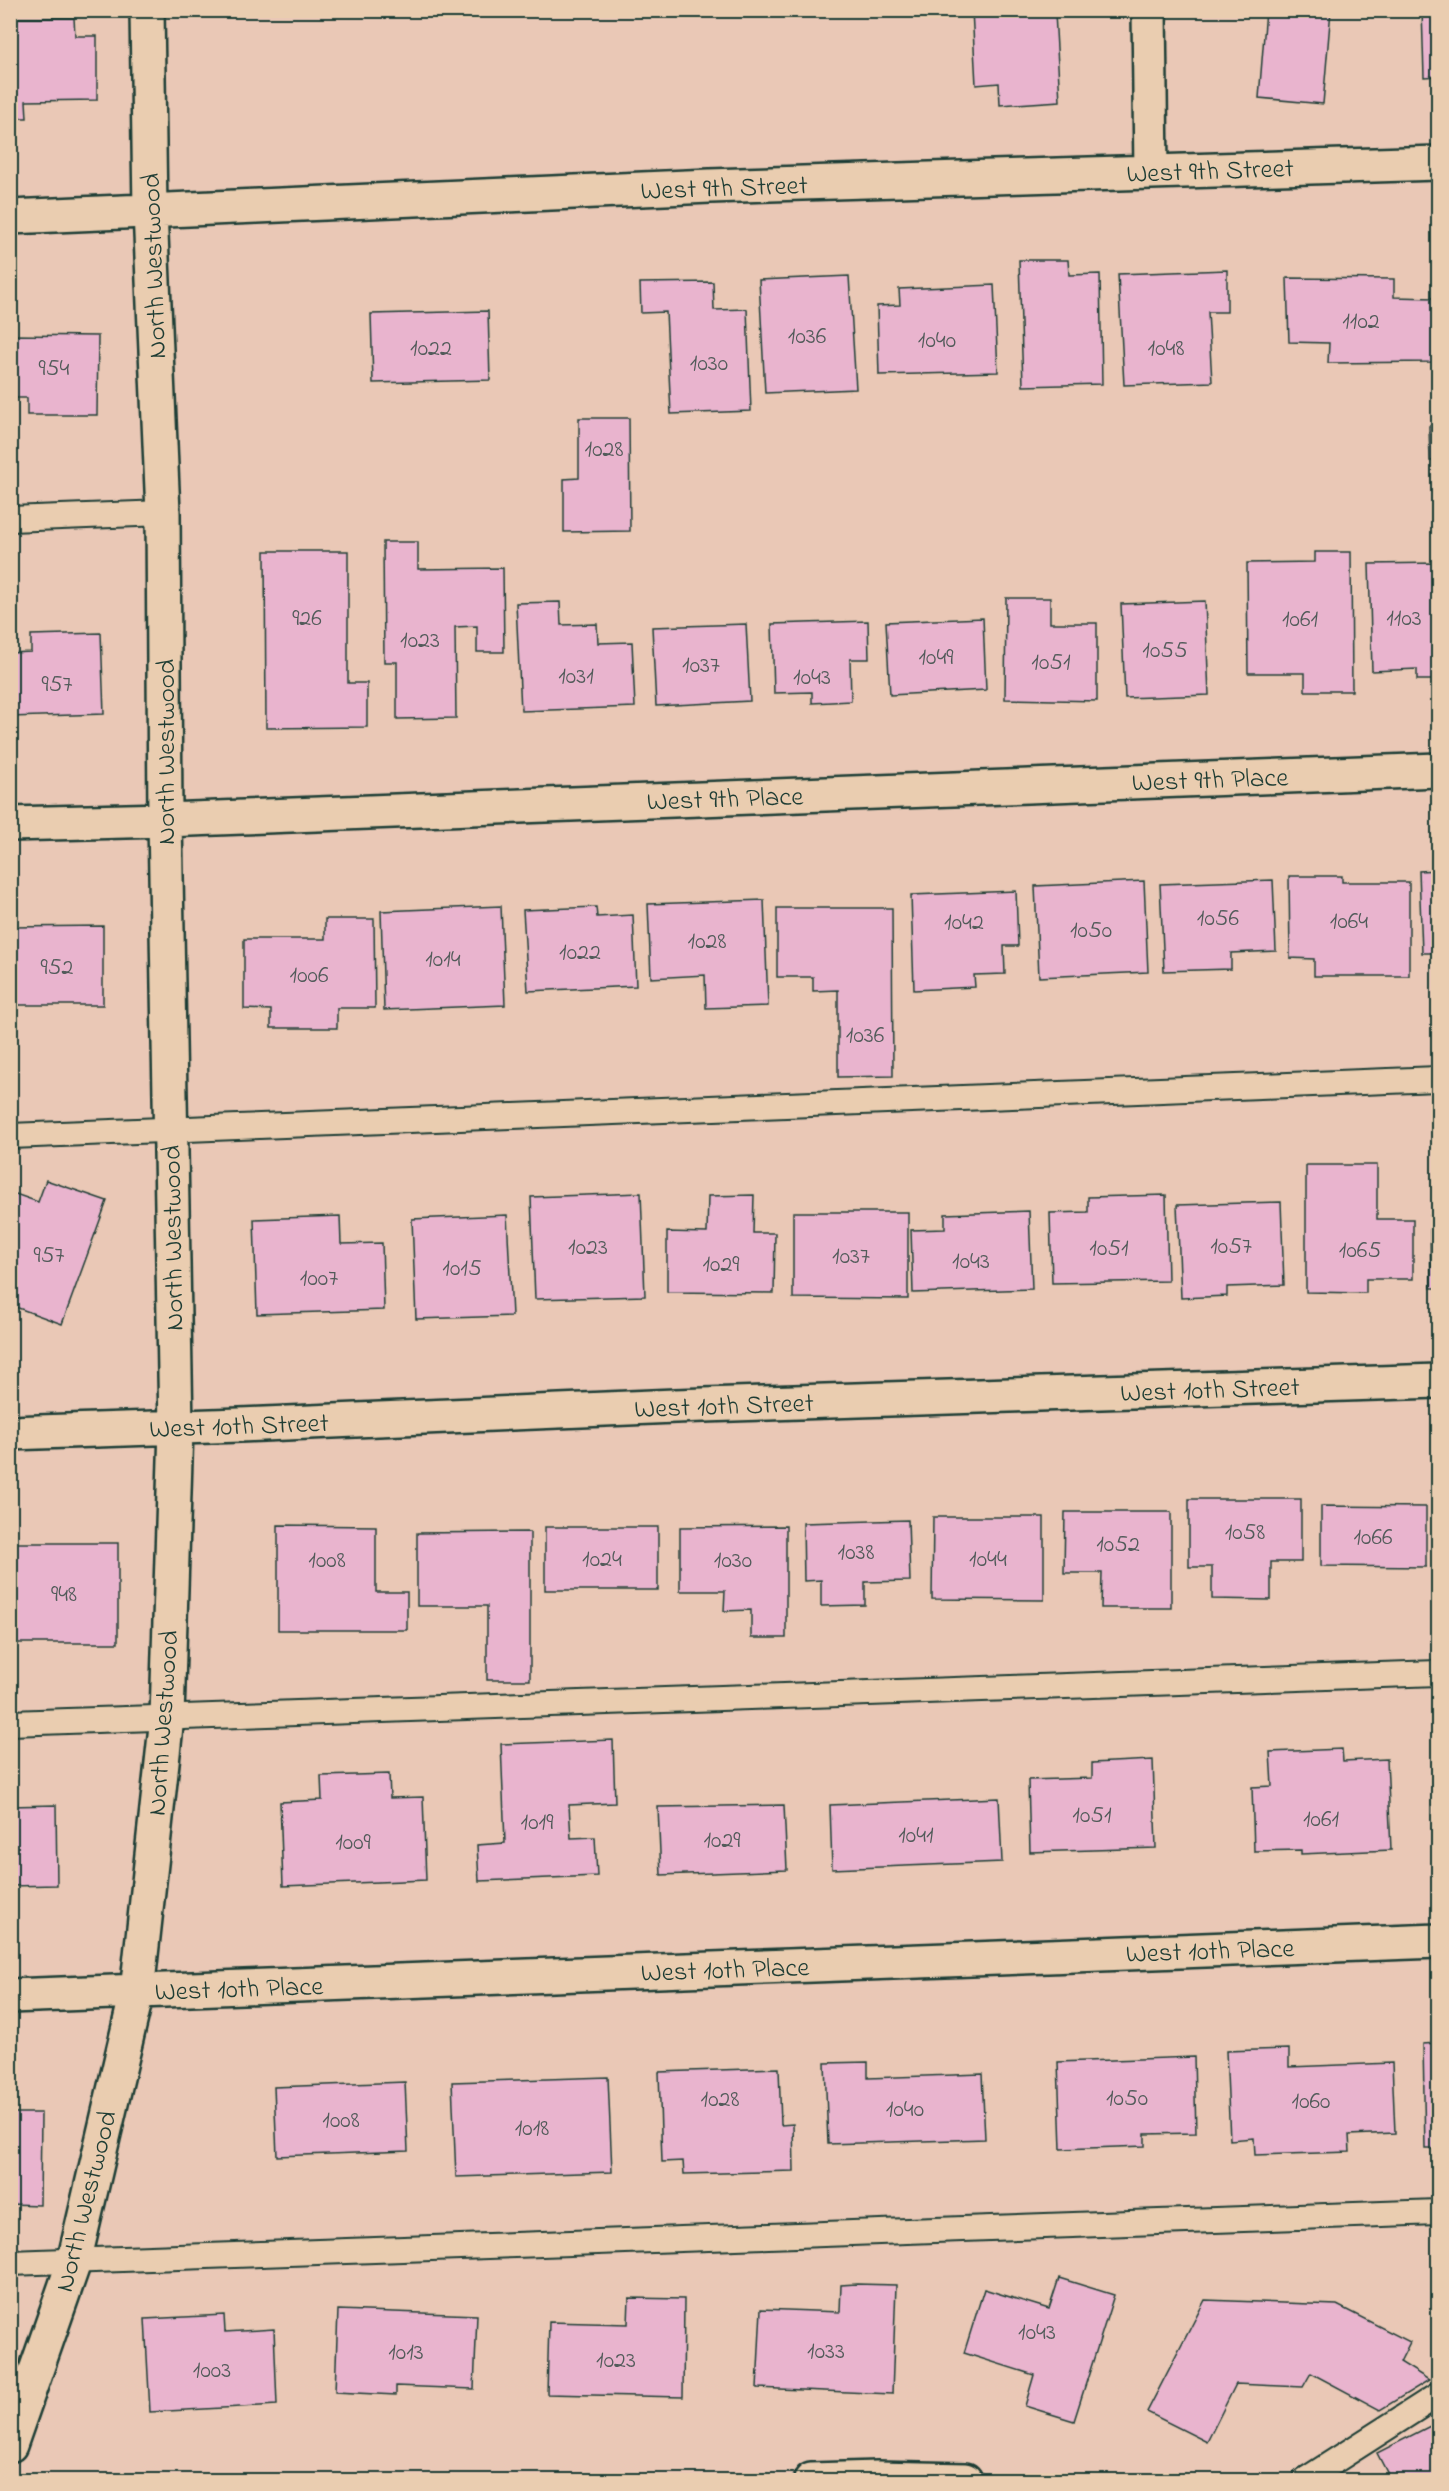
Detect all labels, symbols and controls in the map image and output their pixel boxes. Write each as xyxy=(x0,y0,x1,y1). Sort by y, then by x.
street label: West 9th Street xyxy=(1126,150,1294,195)
street label: West 9th Street xyxy=(640,167,808,212)
street label: North Westwood xyxy=(133,172,178,359)
house number: 1102 xyxy=(1342,305,1380,340)
house number: 1036 xyxy=(788,320,827,355)
house number: 1040 xyxy=(918,324,956,359)
house number: 1022 xyxy=(410,332,452,367)
house number: 1048 xyxy=(1148,332,1184,367)
house number: 1030 xyxy=(690,347,728,382)
house number: 954 xyxy=(39,352,70,387)
house number: 1028 xyxy=(585,433,623,468)
house number: 926 xyxy=(292,602,322,637)
house number: 1103 xyxy=(1386,602,1422,637)
house number: 1061 xyxy=(1282,603,1318,638)
house number: 1023 xyxy=(400,624,440,659)
house number: 1055 xyxy=(1142,634,1188,669)
house number: 1049 xyxy=(918,641,954,676)
house number: 1051 xyxy=(1031,646,1071,681)
house number: 1037 xyxy=(682,649,720,684)
street label: North Westwood xyxy=(148,659,187,845)
house number: 1031 xyxy=(558,660,594,695)
house number: 1043 xyxy=(793,661,831,696)
house number: 957 xyxy=(42,668,73,703)
street label: West 9th Place xyxy=(1131,759,1290,804)
street label: West 9th Place xyxy=(646,778,805,823)
house number: 1056 xyxy=(1197,902,1240,937)
house number: 1064 xyxy=(1330,905,1368,940)
house number: 1042 xyxy=(944,906,984,941)
house number: 1050 xyxy=(1070,914,1112,949)
house number: 1028 xyxy=(688,925,726,960)
house number: 1022 xyxy=(559,936,601,971)
house number: 1014 xyxy=(425,943,461,978)
house number: 952 xyxy=(41,951,74,986)
house number: 1006 xyxy=(290,959,329,994)
house number: 1036 xyxy=(846,1019,885,1054)
street label: North Westwood xyxy=(153,1145,196,1331)
house number: 1057 xyxy=(1210,1230,1252,1265)
house number: 1023 xyxy=(568,1231,608,1266)
house number: 1051 xyxy=(1089,1232,1129,1267)
house number: 1065 xyxy=(1339,1234,1381,1269)
house number: 957 xyxy=(34,1239,65,1274)
house number: 1037 xyxy=(832,1240,870,1275)
house number: 1043 xyxy=(952,1245,990,1280)
house number: 1029 xyxy=(702,1248,740,1283)
house number: 1015 xyxy=(442,1252,482,1287)
house number: 1007 xyxy=(300,1262,338,1297)
street label: West 10th Street xyxy=(1120,1369,1300,1414)
street label: West 10th Street xyxy=(634,1385,814,1430)
street label: West 10th Street xyxy=(149,1405,329,1450)
house number: 1058 xyxy=(1225,1516,1265,1551)
house number: 1066 xyxy=(1353,1521,1393,1556)
house number: 1052 xyxy=(1096,1528,1140,1563)
house number: 1038 xyxy=(838,1536,874,1571)
house number: 1024 xyxy=(582,1543,622,1578)
house number: 1044 xyxy=(969,1543,1007,1578)
house number: 1008 xyxy=(308,1544,346,1579)
house number: 1030 xyxy=(714,1544,752,1579)
house number: 948 xyxy=(51,1578,77,1613)
street label: North Westwood xyxy=(139,1629,190,1817)
house number: 1051 xyxy=(1072,1799,1112,1834)
house number: 1061 xyxy=(1303,1803,1339,1838)
house number: 1019 xyxy=(521,1806,554,1841)
house number: 1041 xyxy=(898,1819,934,1854)
house number: 1029 xyxy=(703,1824,741,1859)
house number: 1009 xyxy=(335,1826,372,1861)
street label: West 10th Place xyxy=(1125,1930,1296,1975)
street label: West 10th Place xyxy=(640,1949,811,1994)
street label: West 10th Place xyxy=(154,1968,325,2013)
house number: 1050 xyxy=(1106,2082,1148,2117)
house number: 1028 xyxy=(701,2083,739,2118)
house number: 1060 xyxy=(1292,2085,1330,2120)
house number: 1040 xyxy=(886,2093,924,2128)
house number: 1008 xyxy=(322,2104,360,2139)
street label: North Westwood xyxy=(46,2107,129,2296)
house number: 1018 xyxy=(515,2112,549,2147)
house number: 1043 xyxy=(1018,2316,1056,2351)
house number: 1033 xyxy=(807,2335,845,2370)
house number: 1013 xyxy=(388,2336,424,2371)
house number: 1023 xyxy=(596,2344,636,2379)
house number: 1003 xyxy=(193,2354,231,2389)

